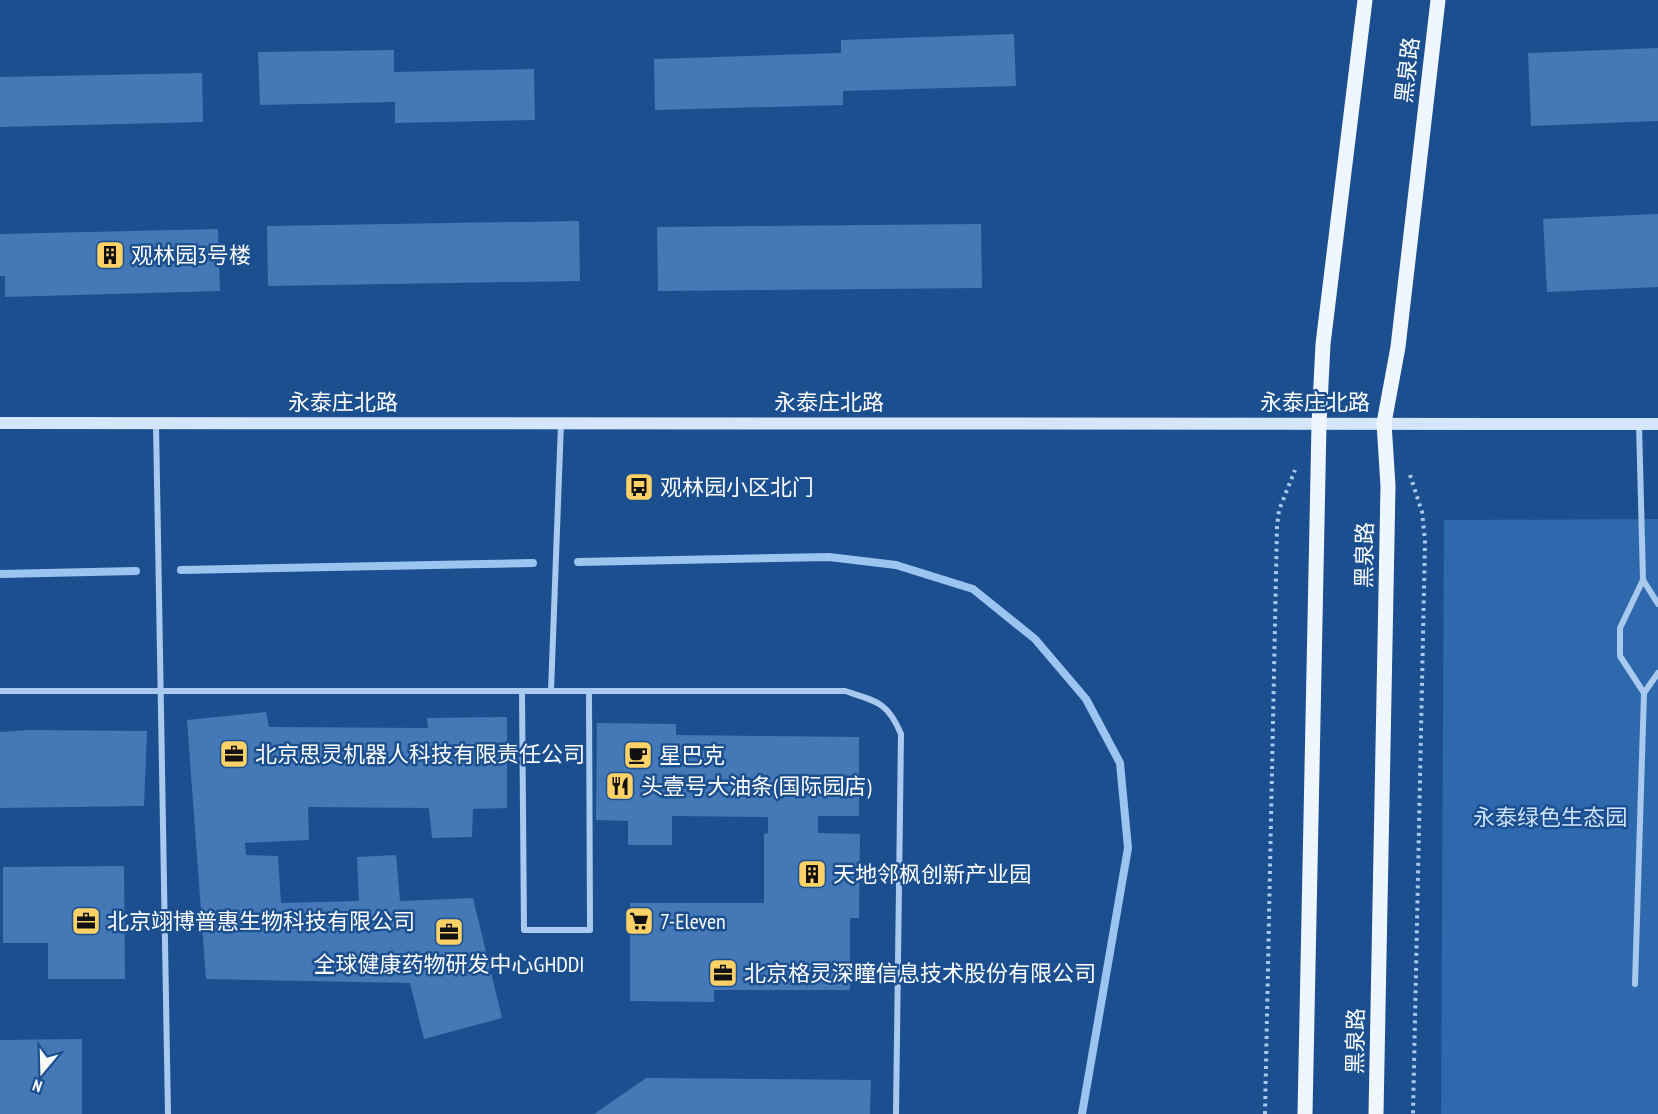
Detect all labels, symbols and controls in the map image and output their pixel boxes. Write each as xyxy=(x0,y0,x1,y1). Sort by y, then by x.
street label: 黑泉路 xyxy=(1389,36,1425,104)
building icon: 观林园3号楼 xyxy=(94,239,126,271)
place label: 观林园3号楼 xyxy=(131,241,251,269)
street label: 永泰庄北路 xyxy=(288,388,398,416)
street label: 永泰庄北路 xyxy=(774,388,884,416)
street label: 永泰庄北路 xyxy=(1260,388,1370,416)
bus stop icon: 观林园小区北门 xyxy=(623,471,655,503)
place label: 观林园小区北门 xyxy=(660,473,814,501)
street label: 黑泉路 xyxy=(1349,522,1379,588)
office icon: 北京思灵机器人科技有限责任公司 xyxy=(218,738,250,770)
cafe icon: 星巴克 xyxy=(622,739,654,771)
place label: 北京思灵机器人科技有限责任公司 xyxy=(255,740,585,768)
place label: 星巴克 xyxy=(659,741,725,769)
restaurant icon: 头壹号大油条(国际园店) xyxy=(604,770,636,802)
place label: 头壹号大油条(国际园店) xyxy=(641,772,872,800)
park label: 永泰绿色生态园 xyxy=(1473,803,1627,831)
building icon: 天地邻枫创新产业园 xyxy=(796,858,828,890)
place label: 天地邻枫创新产业园 xyxy=(833,860,1031,888)
office icon: 北京翊博普惠生物科技有限公司 xyxy=(70,905,102,937)
supermarket icon: 7-Eleven xyxy=(623,905,655,937)
place label: 北京翊博普惠生物科技有限公司 xyxy=(107,907,415,935)
place label: 7-Eleven xyxy=(660,907,726,935)
office icon: 全球健康药物研发中心GHDDI xyxy=(433,916,465,948)
place label: 全球健康药物研发中心GHDDI xyxy=(314,950,584,978)
office icon: 北京格灵深瞳信息技术股份有限公司 xyxy=(707,957,739,989)
place label: 北京格灵深瞳信息技术股份有限公司 xyxy=(744,959,1096,987)
street label: 黑泉路 xyxy=(1340,1008,1370,1074)
north arrow xyxy=(12,1042,72,1102)
text: N xyxy=(30,1075,44,1097)

